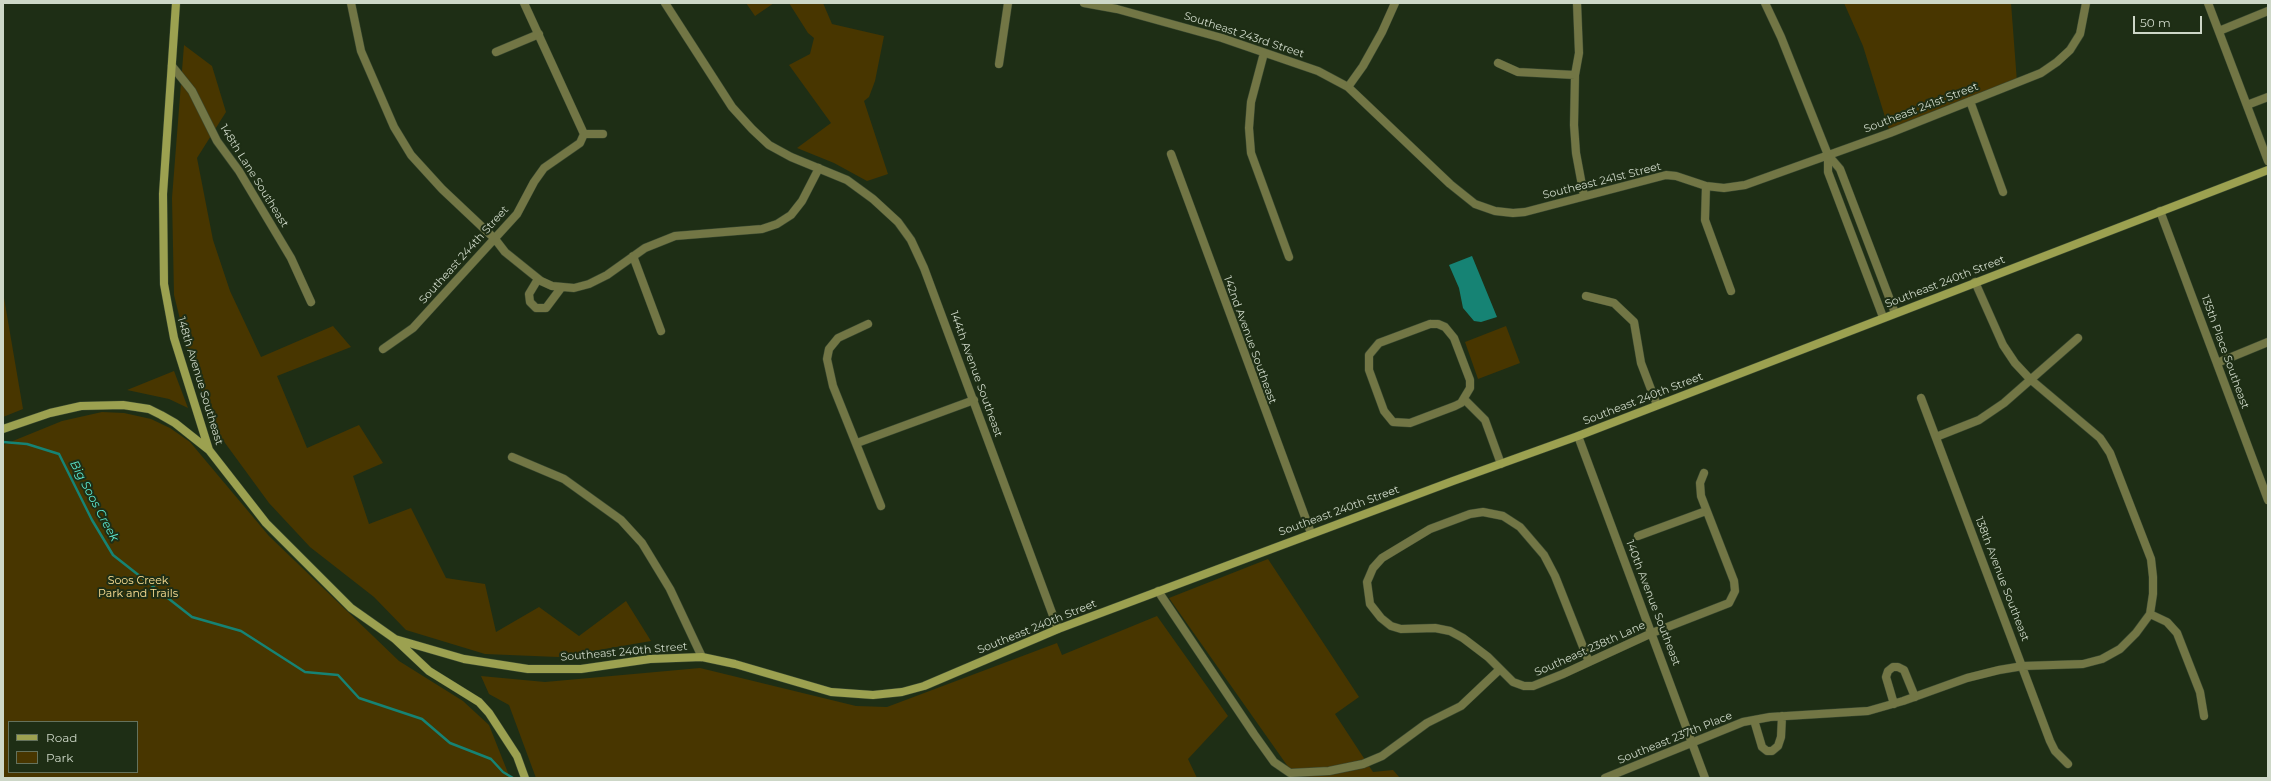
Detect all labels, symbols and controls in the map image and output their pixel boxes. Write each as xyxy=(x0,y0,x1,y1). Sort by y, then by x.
scale bar xyxy=(2135,8,2204,34)
street label: Southeast 243rd Street xyxy=(1182,9,1306,61)
text: 50 m xyxy=(2140,15,2171,30)
street label: Southeast 241st Street xyxy=(1862,80,1980,136)
street label: 148th Lane Southeast xyxy=(217,122,291,230)
street label: Southeast 241st Street xyxy=(1541,160,1663,202)
street label: Southeast 244th Street xyxy=(417,203,511,307)
street label: Southeast 240th Street xyxy=(1883,253,2007,311)
street label: 142nd Avenue Southeast xyxy=(1221,274,1279,406)
street label: 135th Place Southeast xyxy=(2198,293,2252,411)
street label: 144th Avenue Southeast xyxy=(947,309,1005,439)
street label: 148th Avenue Southeast xyxy=(174,315,226,447)
street label: Southeast 240th Street xyxy=(1581,370,1705,428)
water label: Big Soos Creek xyxy=(67,458,121,544)
street label: Southeast 240th Street xyxy=(1277,483,1401,539)
street label: 138th Avenue Southeast xyxy=(1972,515,2032,643)
street label: 140th Avenue Southeast xyxy=(1623,538,1683,668)
park label: Soos Creek Park and Trails xyxy=(98,574,178,600)
street label: Southeast 240th Street xyxy=(975,597,1099,657)
street label: Southeast 238th Lane xyxy=(1533,619,1647,679)
street label: Southeast 240th Street xyxy=(560,640,688,664)
street label: Southeast 237th Place xyxy=(1616,709,1734,767)
legend xyxy=(8,721,138,773)
text: Road xyxy=(46,730,77,745)
text: Park xyxy=(46,750,73,765)

